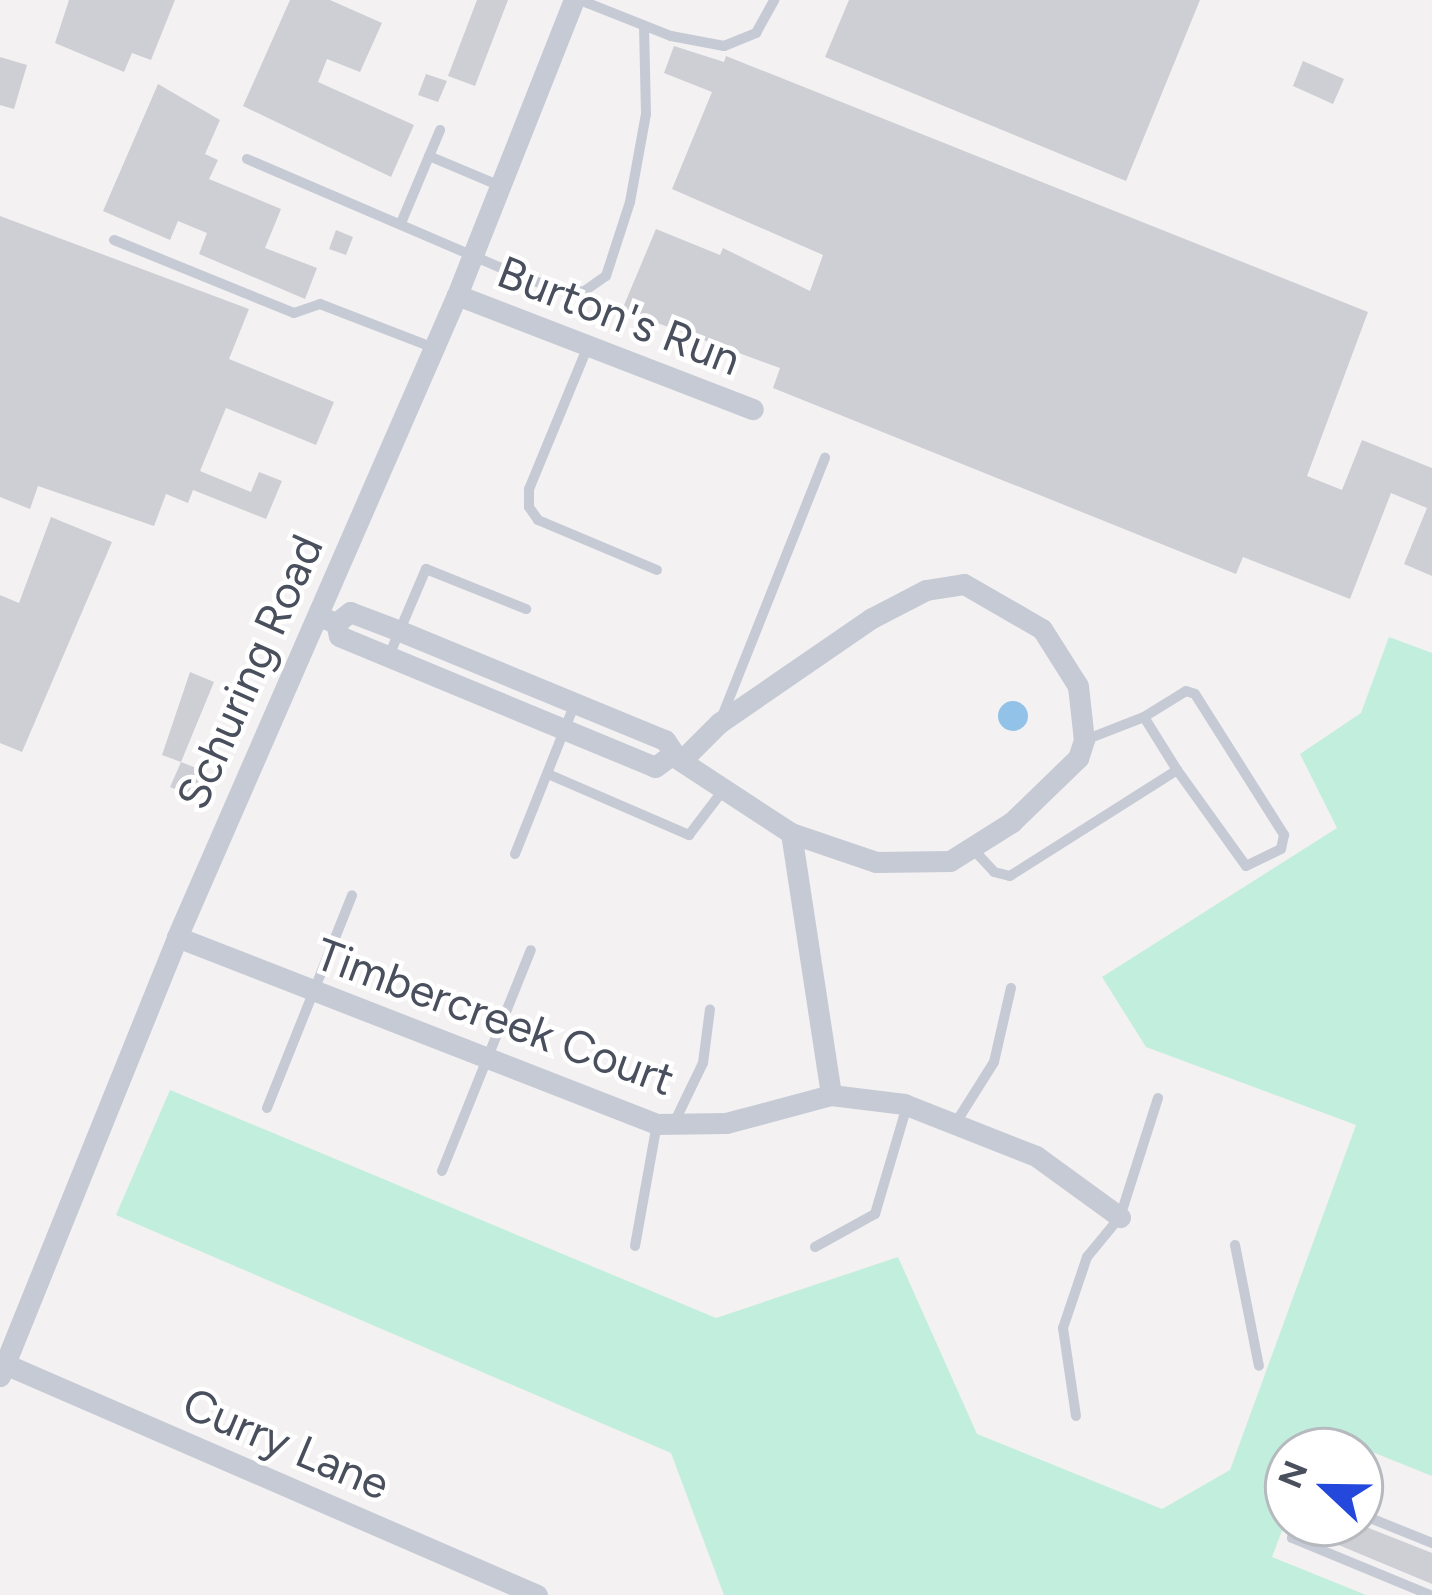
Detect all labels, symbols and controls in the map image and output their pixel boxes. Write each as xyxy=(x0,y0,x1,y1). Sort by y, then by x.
street label: Burton's Run xyxy=(490,245,748,387)
street label: Schuring Road xyxy=(166,527,334,817)
street label: Timbercreek Court xyxy=(309,927,681,1107)
street label: Curry Lane xyxy=(175,1376,397,1512)
north arrow xyxy=(1264,1427,1384,1547)
text: N xyxy=(1270,1455,1316,1494)

